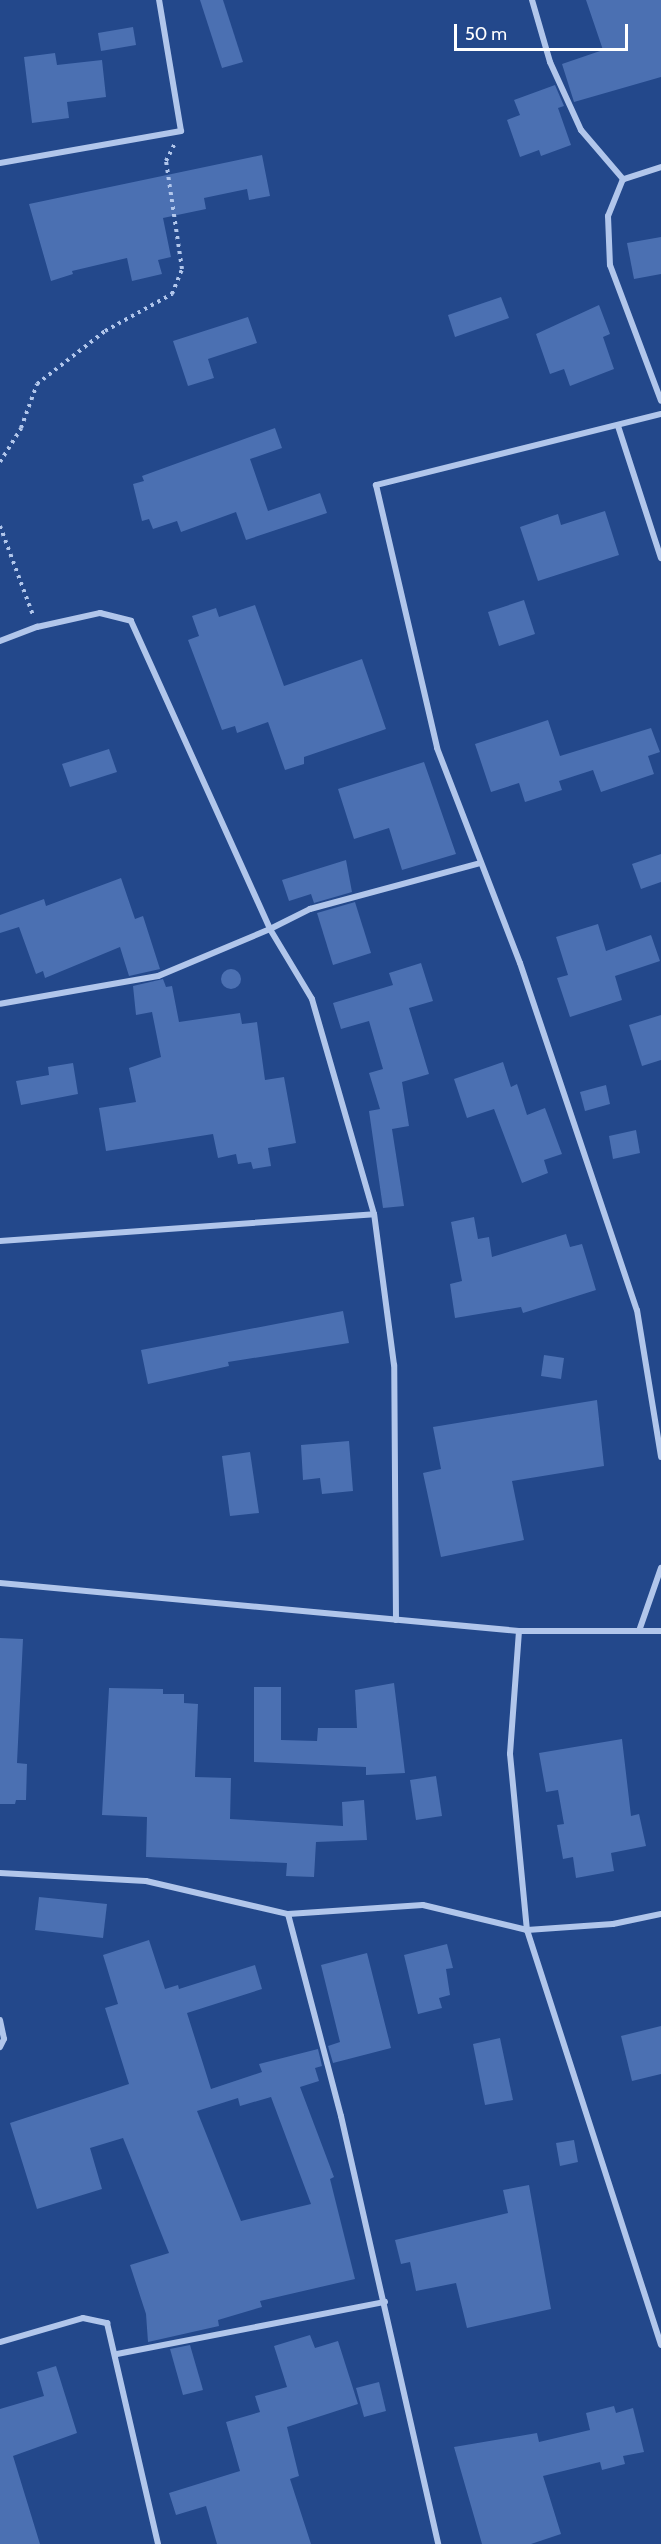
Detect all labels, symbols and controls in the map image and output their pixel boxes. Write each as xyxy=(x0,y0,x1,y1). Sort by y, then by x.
scale bar xyxy=(457,12,631,50)
text: 50 m xyxy=(465,23,507,45)

